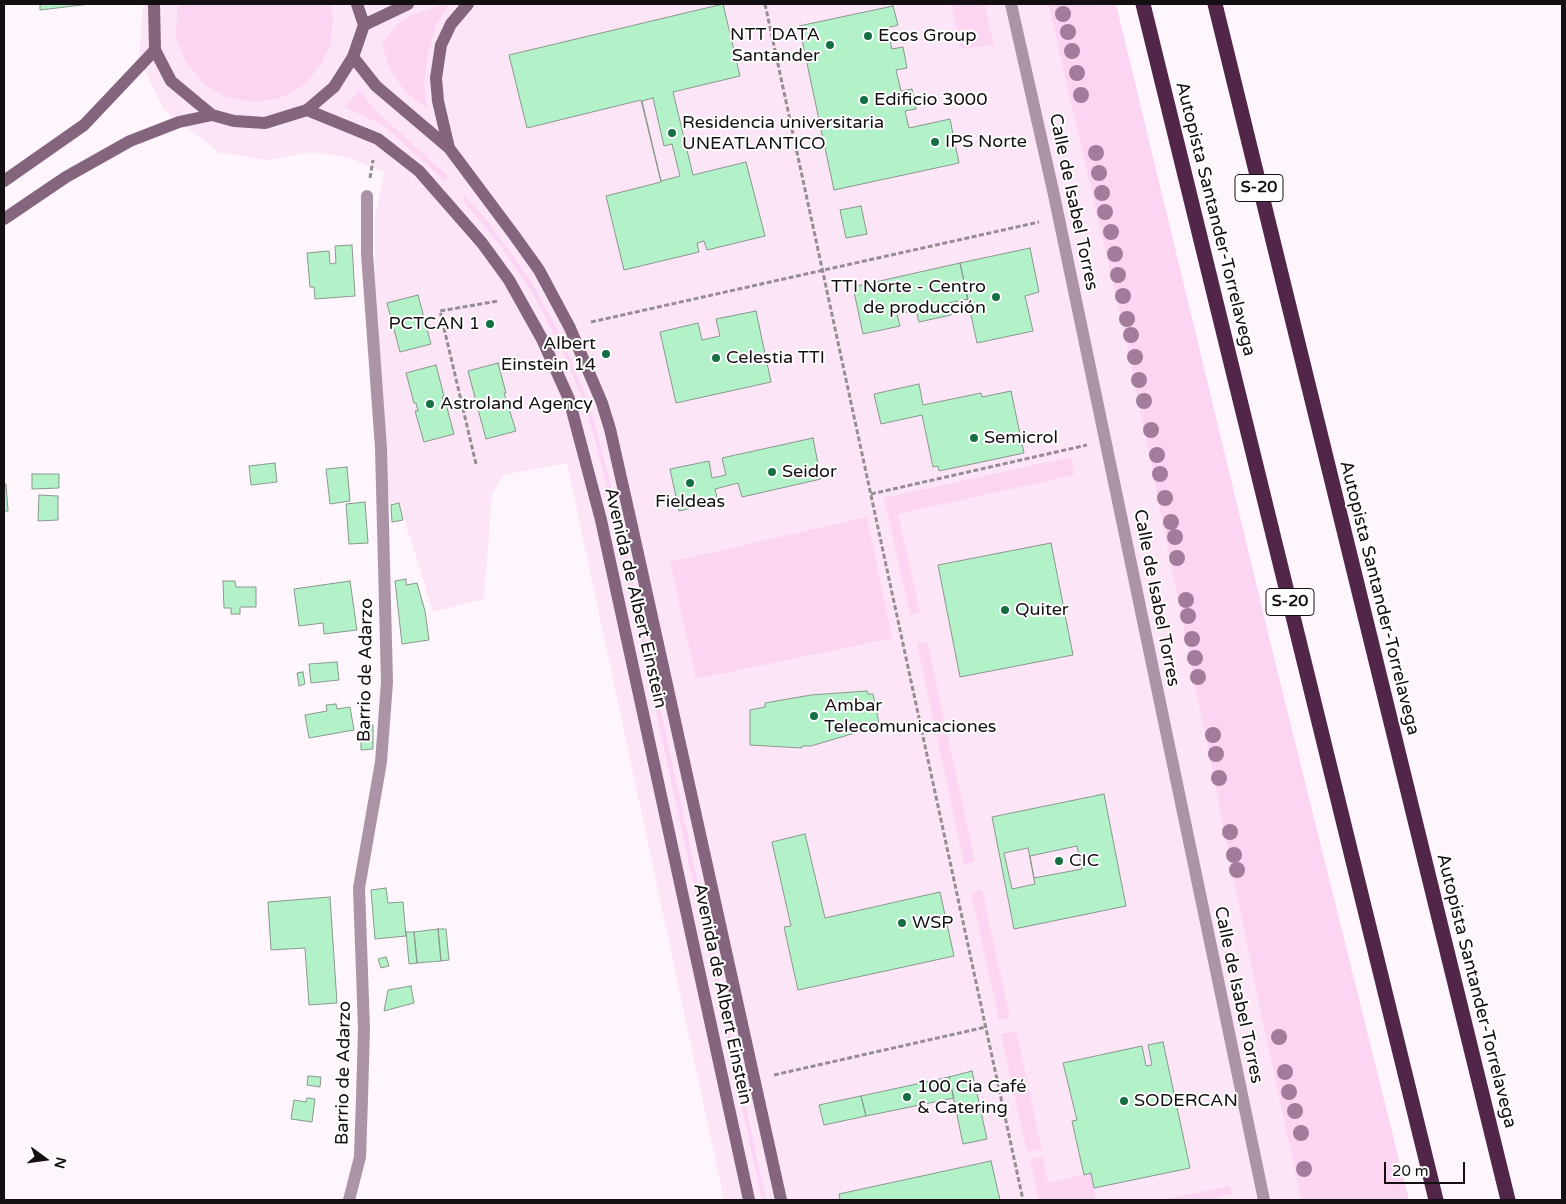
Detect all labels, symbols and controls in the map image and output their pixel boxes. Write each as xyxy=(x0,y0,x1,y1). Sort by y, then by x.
place label: NTT DATA Santander xyxy=(730,24,820,66)
place label: Ecos Group xyxy=(878,25,977,47)
marker: Ecos Group xyxy=(862,30,874,42)
marker: NTT DATA Santander xyxy=(824,39,836,51)
street label: Autopista Santander-Torrelavega xyxy=(1170,79,1260,359)
place label: Edificio 3000 xyxy=(874,89,987,111)
marker: Edificio 3000 xyxy=(858,94,870,106)
place label: Residencia universitaria UNEATLANTICO xyxy=(682,112,884,154)
street label: Calle de Isabel Torres xyxy=(1044,112,1102,292)
marker: Residencia universitaria UNEATLANTICO xyxy=(666,127,678,139)
place label: IPS Norte xyxy=(945,131,1027,153)
marker: IPS Norte xyxy=(929,136,941,148)
road number: S-20 xyxy=(1235,174,1283,202)
place label: TTI Norte - Centro de producción xyxy=(831,276,986,318)
marker: TTI Norte - Centro de producción xyxy=(990,291,1002,303)
place label: PCTCAN 1 xyxy=(388,313,480,335)
marker: PCTCAN 1 xyxy=(484,318,496,330)
place label: Albert Einstein 14 xyxy=(501,333,596,376)
place label: Celestia TTI xyxy=(726,347,825,369)
marker: Albert Einstein 14 xyxy=(600,348,612,360)
marker: Celestia TTI xyxy=(710,352,722,364)
place label: Astroland Agency xyxy=(440,393,593,415)
marker: Astroland Agency xyxy=(424,398,436,410)
place label: Semicrol xyxy=(984,427,1058,449)
marker: Semicrol xyxy=(968,432,980,444)
street label: Autopista Santander-Torrelavega xyxy=(1334,458,1424,738)
place label: Seidor xyxy=(782,461,837,483)
marker: Seidor xyxy=(766,466,778,478)
marker: Fieldeas xyxy=(684,477,696,489)
street label: Avenida de Albert Einstein xyxy=(599,486,671,710)
place label: Fieldeas xyxy=(655,491,725,513)
street label: Calle de Isabel Torres xyxy=(1128,508,1184,688)
road number: S-20 xyxy=(1266,588,1314,616)
street label: Barrio de Adarzo xyxy=(354,598,378,742)
place label: Quiter xyxy=(1015,599,1069,621)
marker: Quiter xyxy=(999,604,1011,616)
place label: Ambar Telecomunicaciones xyxy=(824,695,997,738)
marker: Ambar Telecomunicaciones xyxy=(808,710,820,722)
place label: CIC xyxy=(1069,850,1099,872)
street label: Autopista Santander-Torrelavega xyxy=(1431,851,1521,1131)
marker: CIC xyxy=(1053,855,1065,867)
street label: Avenida de Albert Einstein xyxy=(688,881,756,1107)
street label: Calle de Isabel Torres xyxy=(1209,905,1267,1085)
place label: WSP xyxy=(912,912,953,934)
marker: WSP xyxy=(896,917,908,929)
street label: Barrio de Adarzo xyxy=(332,1001,356,1145)
place label: 100 Cia Café & Catering xyxy=(917,1076,1026,1118)
place label: SODERCAN xyxy=(1134,1090,1238,1112)
marker: 100 Cia Café & Catering xyxy=(901,1091,913,1103)
marker: SODERCAN xyxy=(1118,1095,1130,1107)
north arrow xyxy=(20,1134,70,1184)
scale bar xyxy=(1386,1152,1467,1184)
text: N xyxy=(50,1155,70,1170)
text: 20 m xyxy=(1392,1162,1429,1180)

